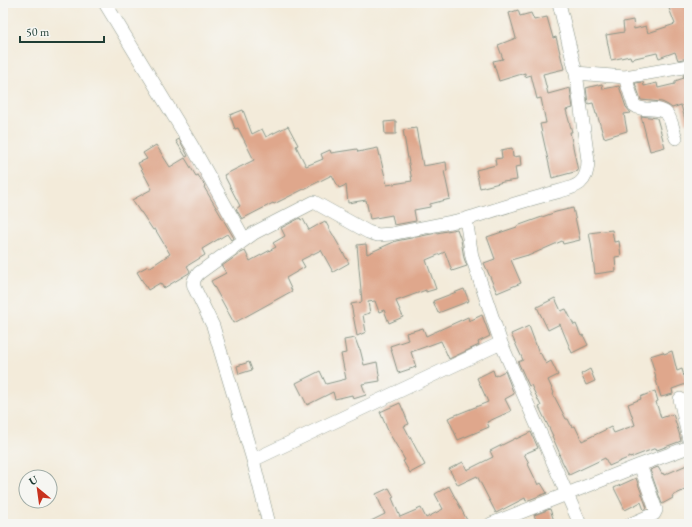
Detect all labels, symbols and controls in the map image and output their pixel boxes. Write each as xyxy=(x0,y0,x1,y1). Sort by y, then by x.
scale bar xyxy=(20,18,104,44)
text: 50 m xyxy=(26,24,50,40)
north arrow xyxy=(18,469,58,509)
text: U xyxy=(26,472,41,488)

